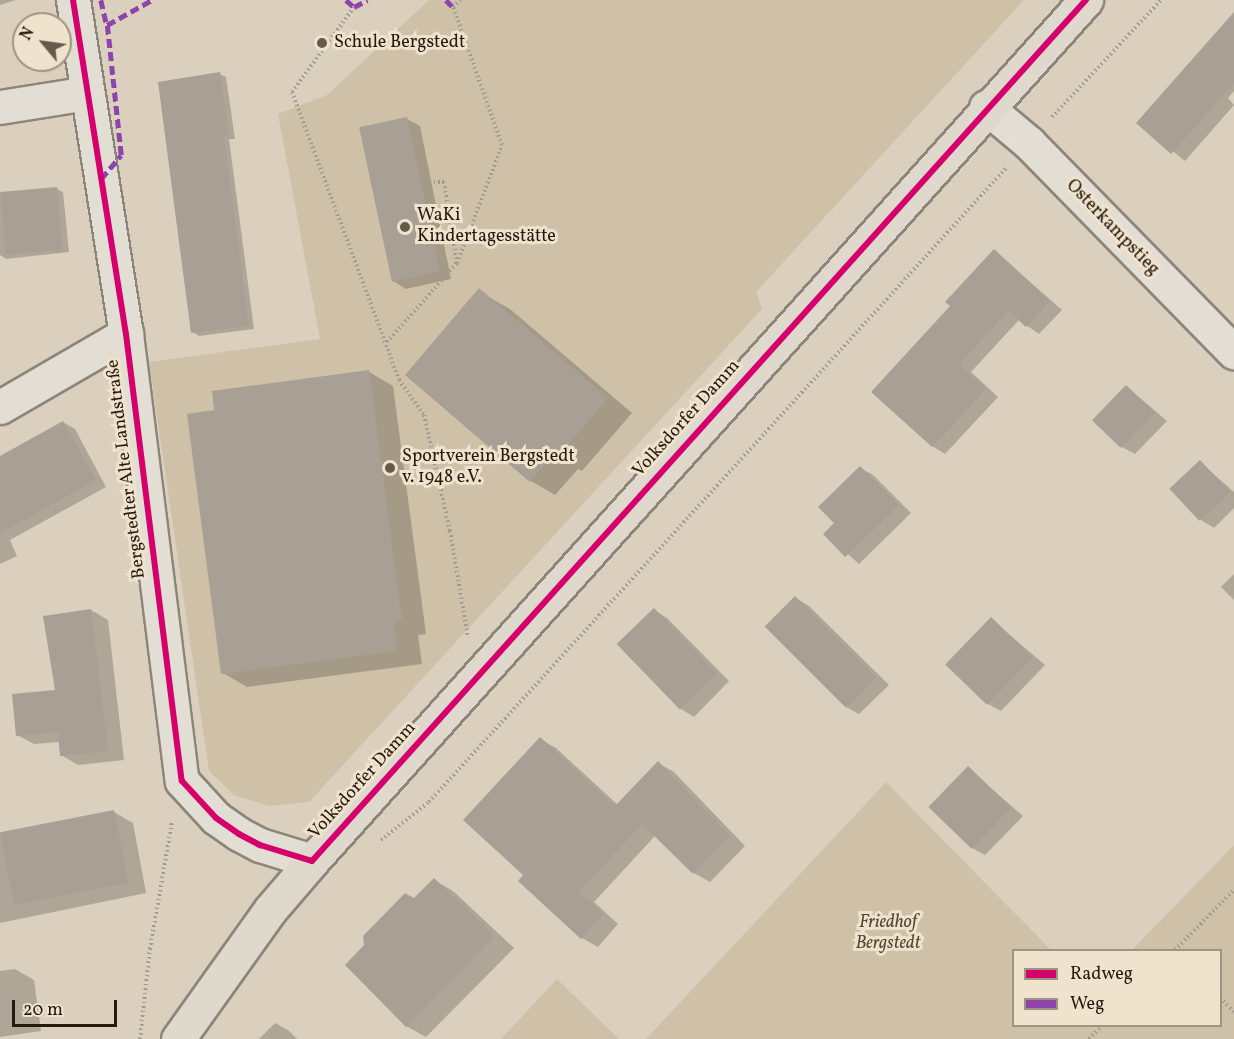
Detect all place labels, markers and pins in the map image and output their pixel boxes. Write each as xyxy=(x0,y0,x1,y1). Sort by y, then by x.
place label: Schule Bergstedt xyxy=(334,32,465,54)
marker: Schule Bergstedt xyxy=(315,36,329,50)
place label: WaKi Kindertagesstätte xyxy=(417,206,556,248)
marker: WaKi Kindertagesstätte xyxy=(398,220,412,234)
place label: Sportverein Bergstedt v. 1948 e.V. xyxy=(402,447,575,490)
marker: Sportverein Bergstedt v. 1948 e.V. xyxy=(383,461,397,475)

